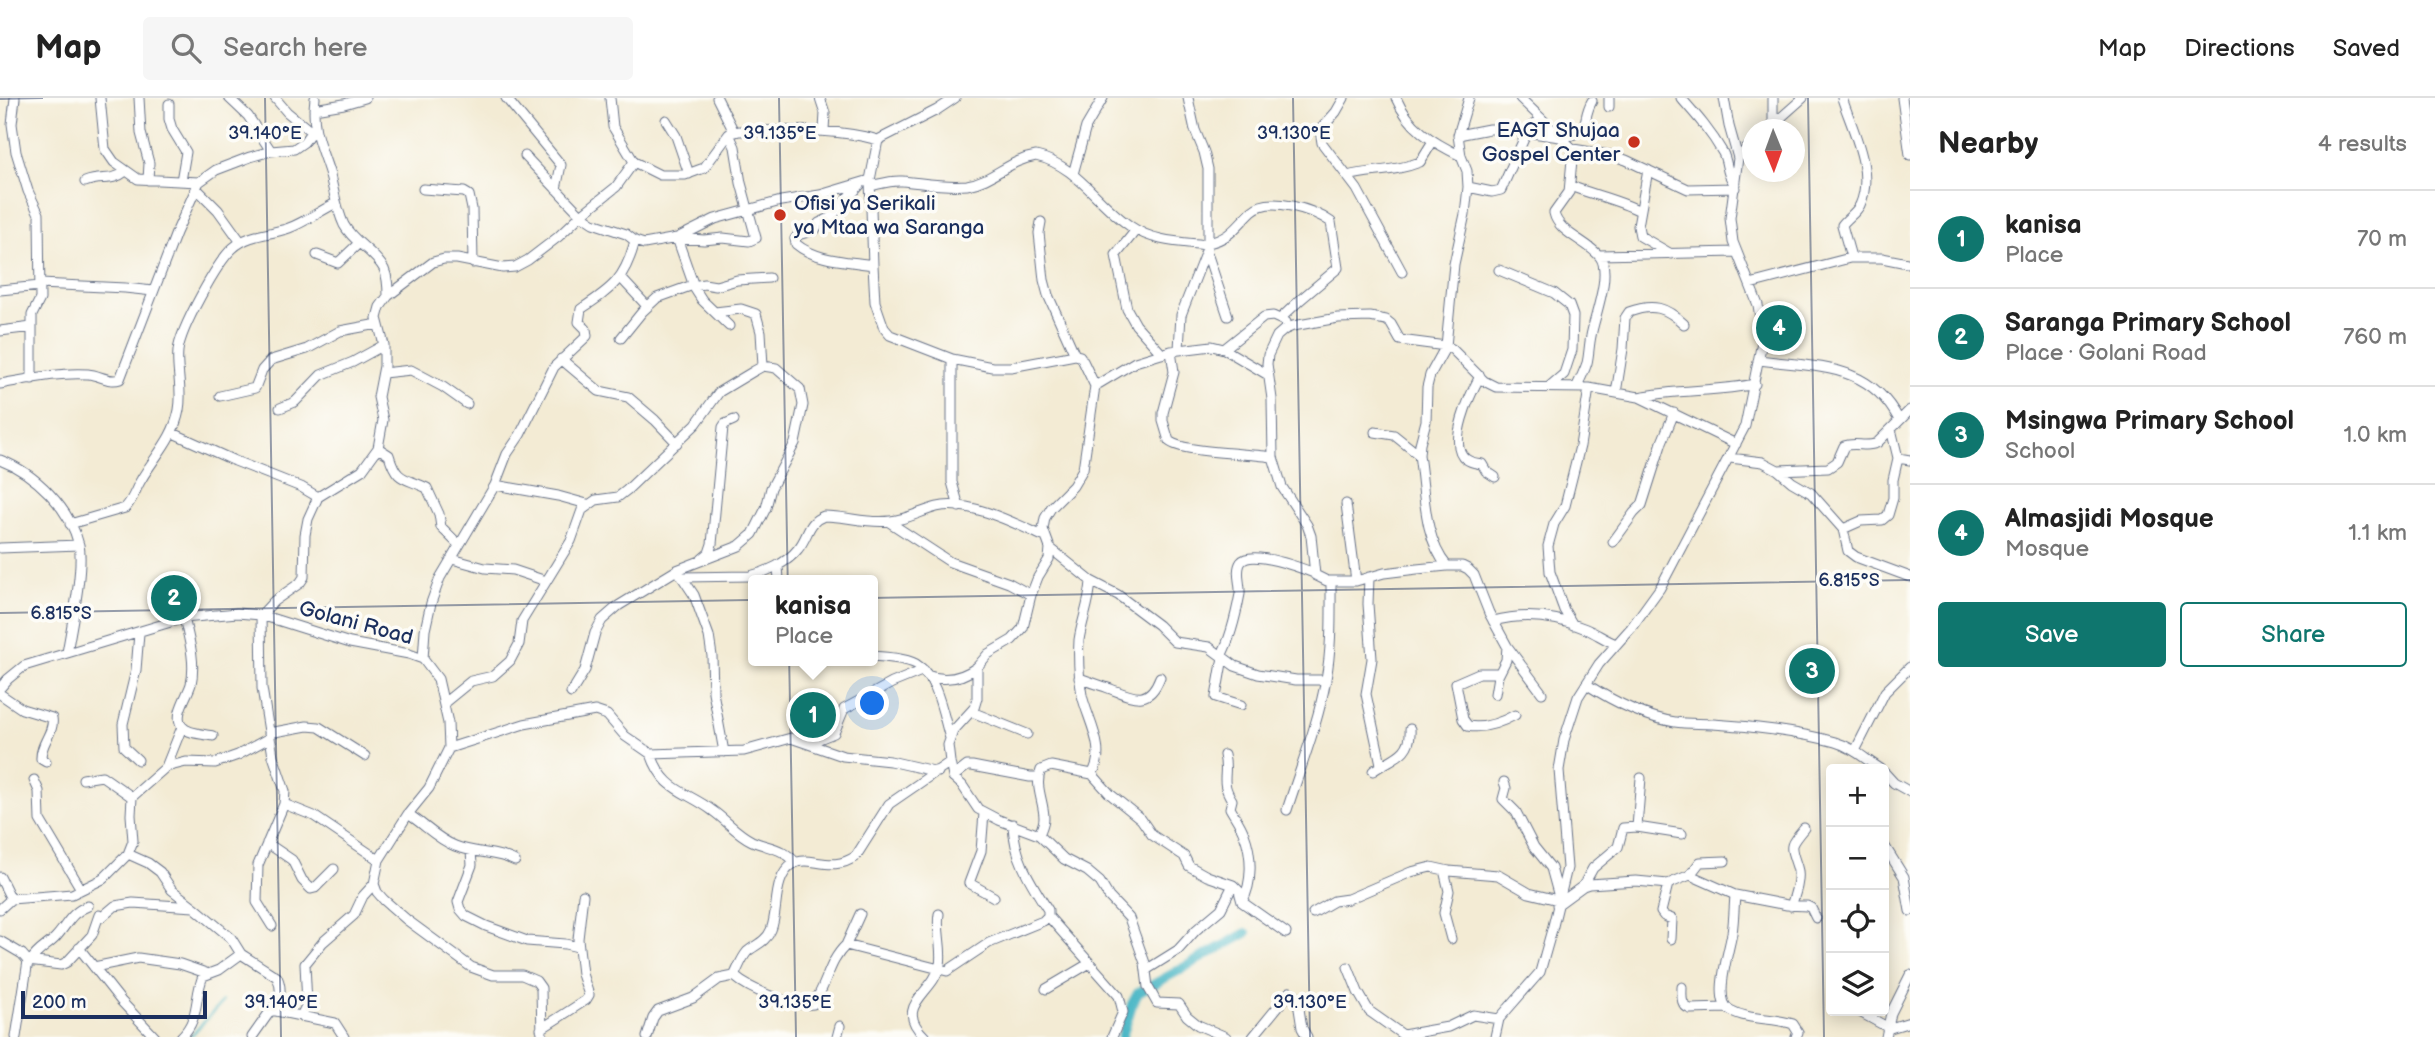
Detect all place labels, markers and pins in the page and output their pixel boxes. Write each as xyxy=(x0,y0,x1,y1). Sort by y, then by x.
place label: EAGT Shujaa Gospel Center xyxy=(1482,118,1620,167)
marker: EAGT Shujaa Gospel Center xyxy=(1626,134,1642,150)
place label: Ofisi ya Serikali ya Mtaa wa Saranga xyxy=(793,191,984,240)
marker: Ofisi ya Serikali ya Mtaa wa Saranga xyxy=(772,207,788,223)
pin: 4 xyxy=(1756,302,1802,354)
pin: 2 xyxy=(151,572,197,624)
pin: 3 xyxy=(1789,645,1835,697)
pin: 1 xyxy=(790,689,836,741)

